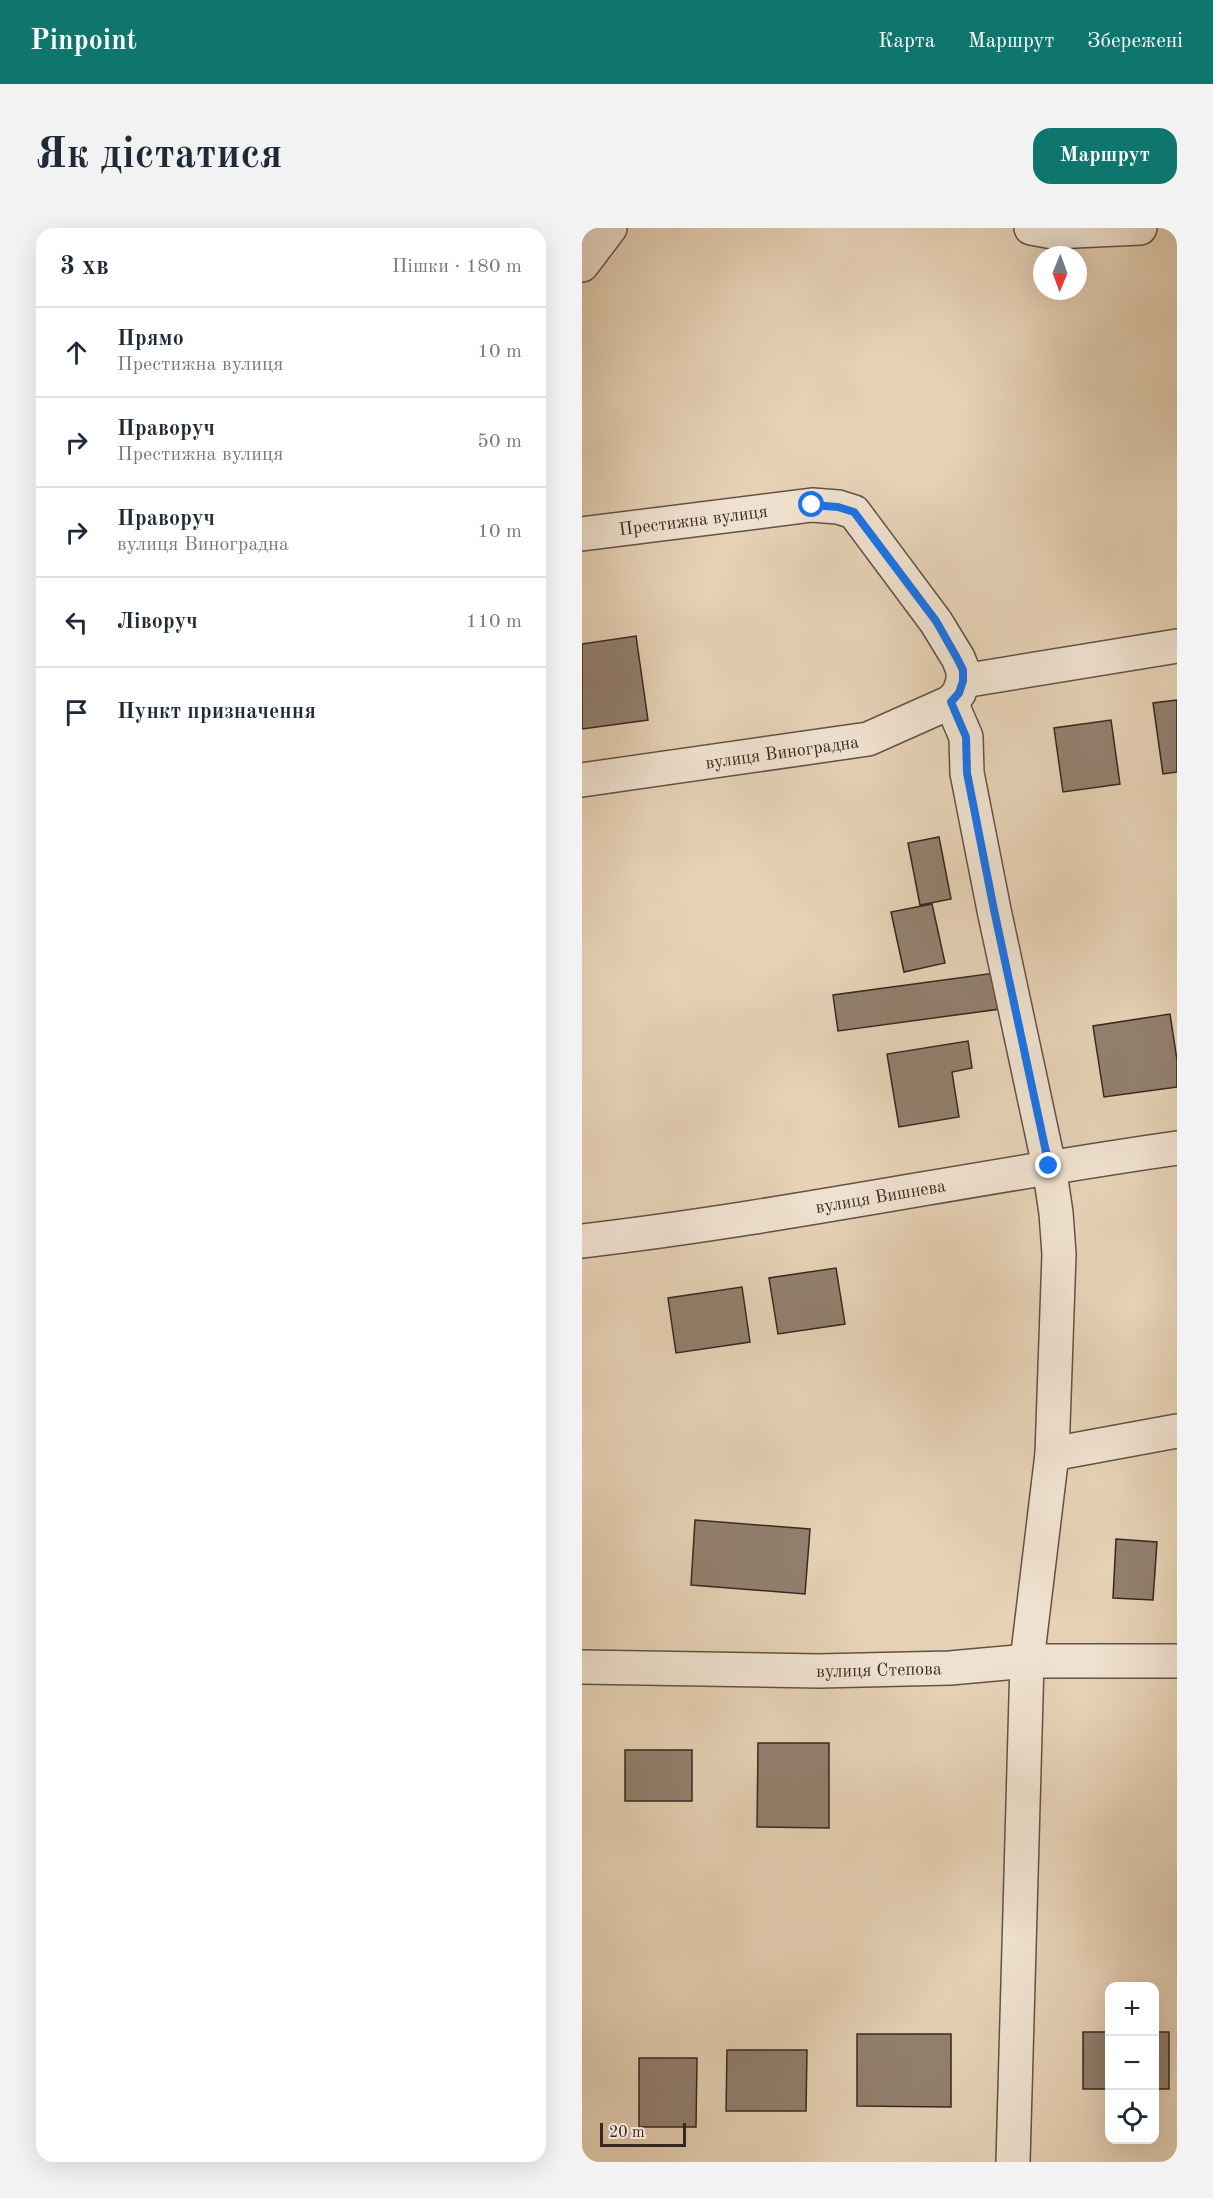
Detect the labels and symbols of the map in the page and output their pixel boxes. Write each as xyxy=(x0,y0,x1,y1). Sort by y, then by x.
north arrow xyxy=(1033,246,1087,300)
route start xyxy=(798,491,824,517)
street label: Престижна вулиця xyxy=(618,503,769,539)
street label: вулиця Виноградна xyxy=(704,733,860,773)
route end xyxy=(1035,1152,1061,1178)
street label: вулиця Вишнева xyxy=(814,1177,947,1217)
street label: вулиця Степова xyxy=(816,1660,942,1681)
scale bar xyxy=(600,2120,686,2148)

